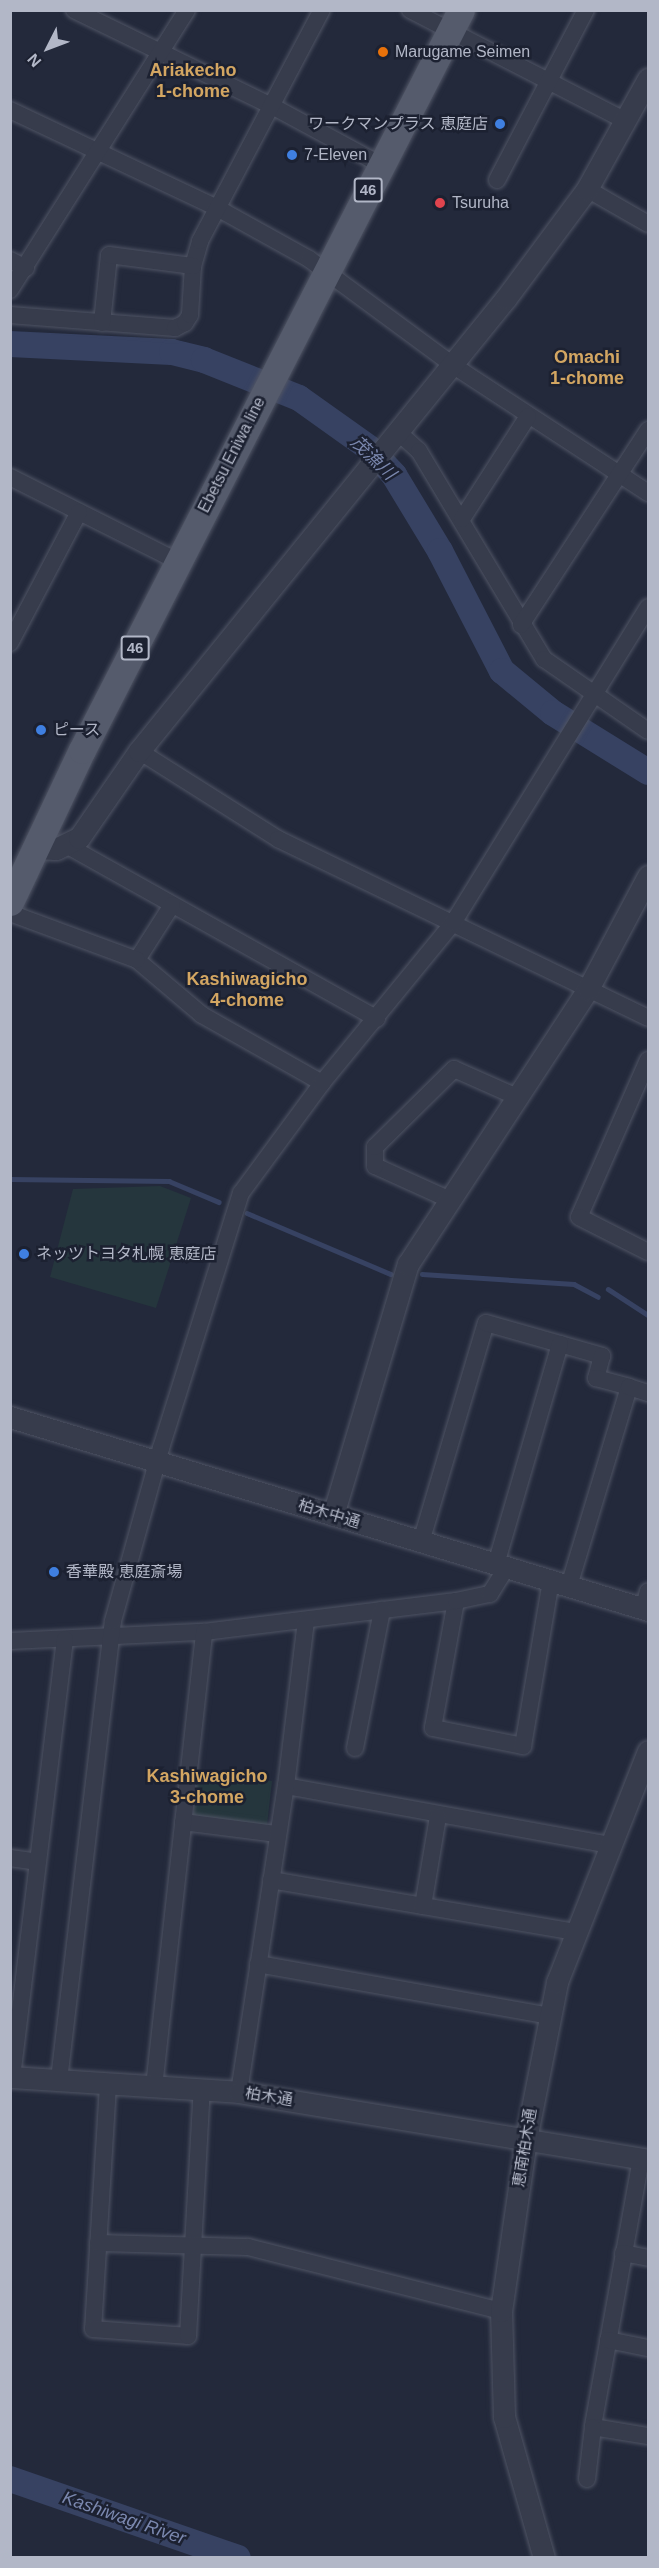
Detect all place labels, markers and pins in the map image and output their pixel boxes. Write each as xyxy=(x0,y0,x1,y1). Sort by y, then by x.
place label: Marugame Seimen xyxy=(395,42,530,62)
marker: Marugame Seimen xyxy=(376,45,390,59)
place label: ワークマンプラス 恵庭店 xyxy=(308,114,488,134)
marker: ワークマンプラス 恵庭店 xyxy=(493,117,507,131)
place label: 7-Eleven xyxy=(304,145,367,165)
marker: 7-Eleven xyxy=(285,148,299,162)
place label: Tsuruha xyxy=(452,193,509,213)
marker: Tsuruha xyxy=(433,196,447,210)
place label: ピース xyxy=(53,720,101,740)
marker: ピース xyxy=(34,723,48,737)
place label: ネッツトヨタ札幌 恵庭店 xyxy=(36,1244,216,1264)
marker: ネッツトヨタ札幌 恵庭店 xyxy=(17,1247,31,1261)
place label: 香華殿 恵庭斎場 xyxy=(66,1562,182,1582)
marker: 香華殿 恵庭斎場 xyxy=(47,1565,61,1579)

